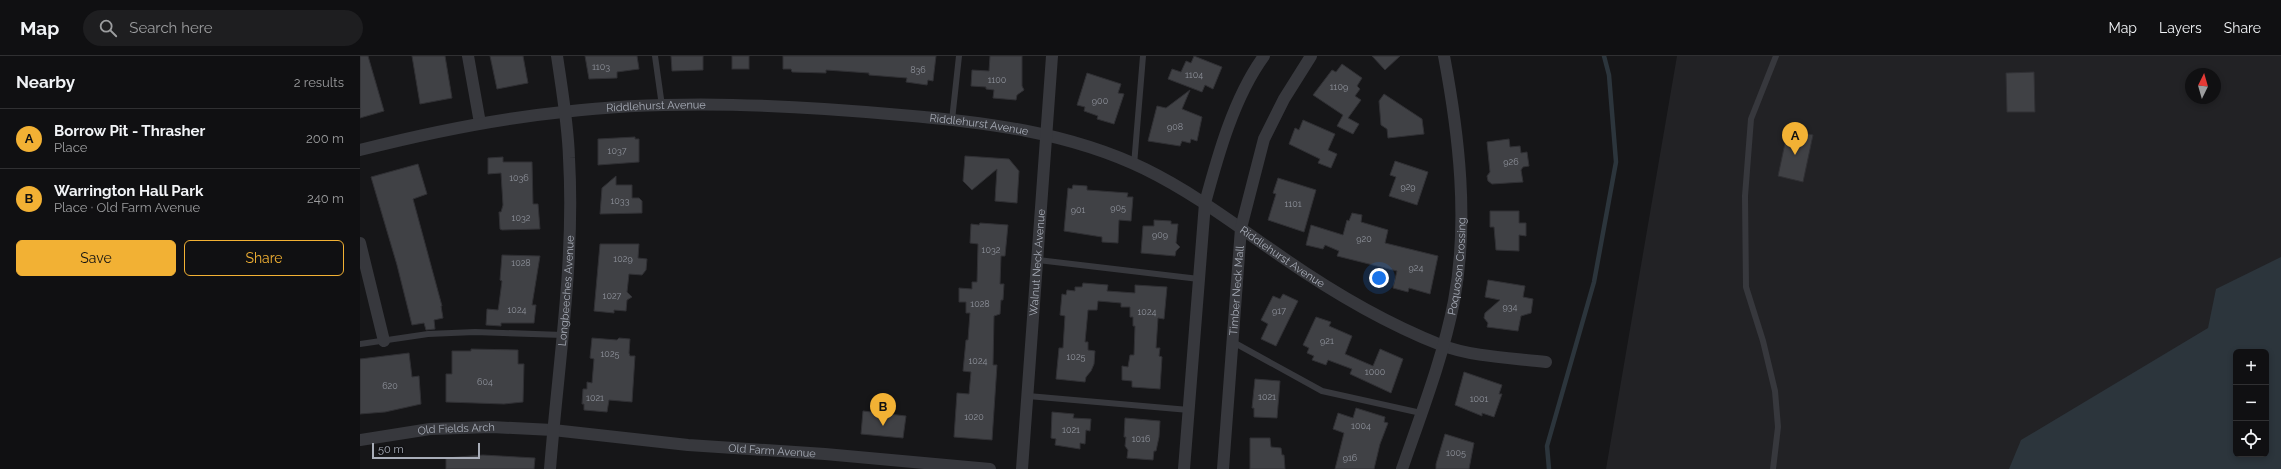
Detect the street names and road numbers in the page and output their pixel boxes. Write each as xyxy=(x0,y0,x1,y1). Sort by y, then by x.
street label: Riddlehurst Avenue xyxy=(606,98,706,114)
street label: Riddlehurst Avenue xyxy=(929,111,1030,138)
street label: Walnut Neck Avenue xyxy=(1027,208,1047,317)
street label: Poquoson Crossing xyxy=(1445,217,1468,316)
street label: Riddlehurst Avenue xyxy=(1238,223,1328,290)
street label: Longbeeches Avenue xyxy=(555,234,576,347)
street label: Timber Neck Mall xyxy=(1226,245,1246,336)
street label: Old Fields Arch xyxy=(417,420,495,437)
street label: Old Farm Avenue xyxy=(728,441,817,460)

